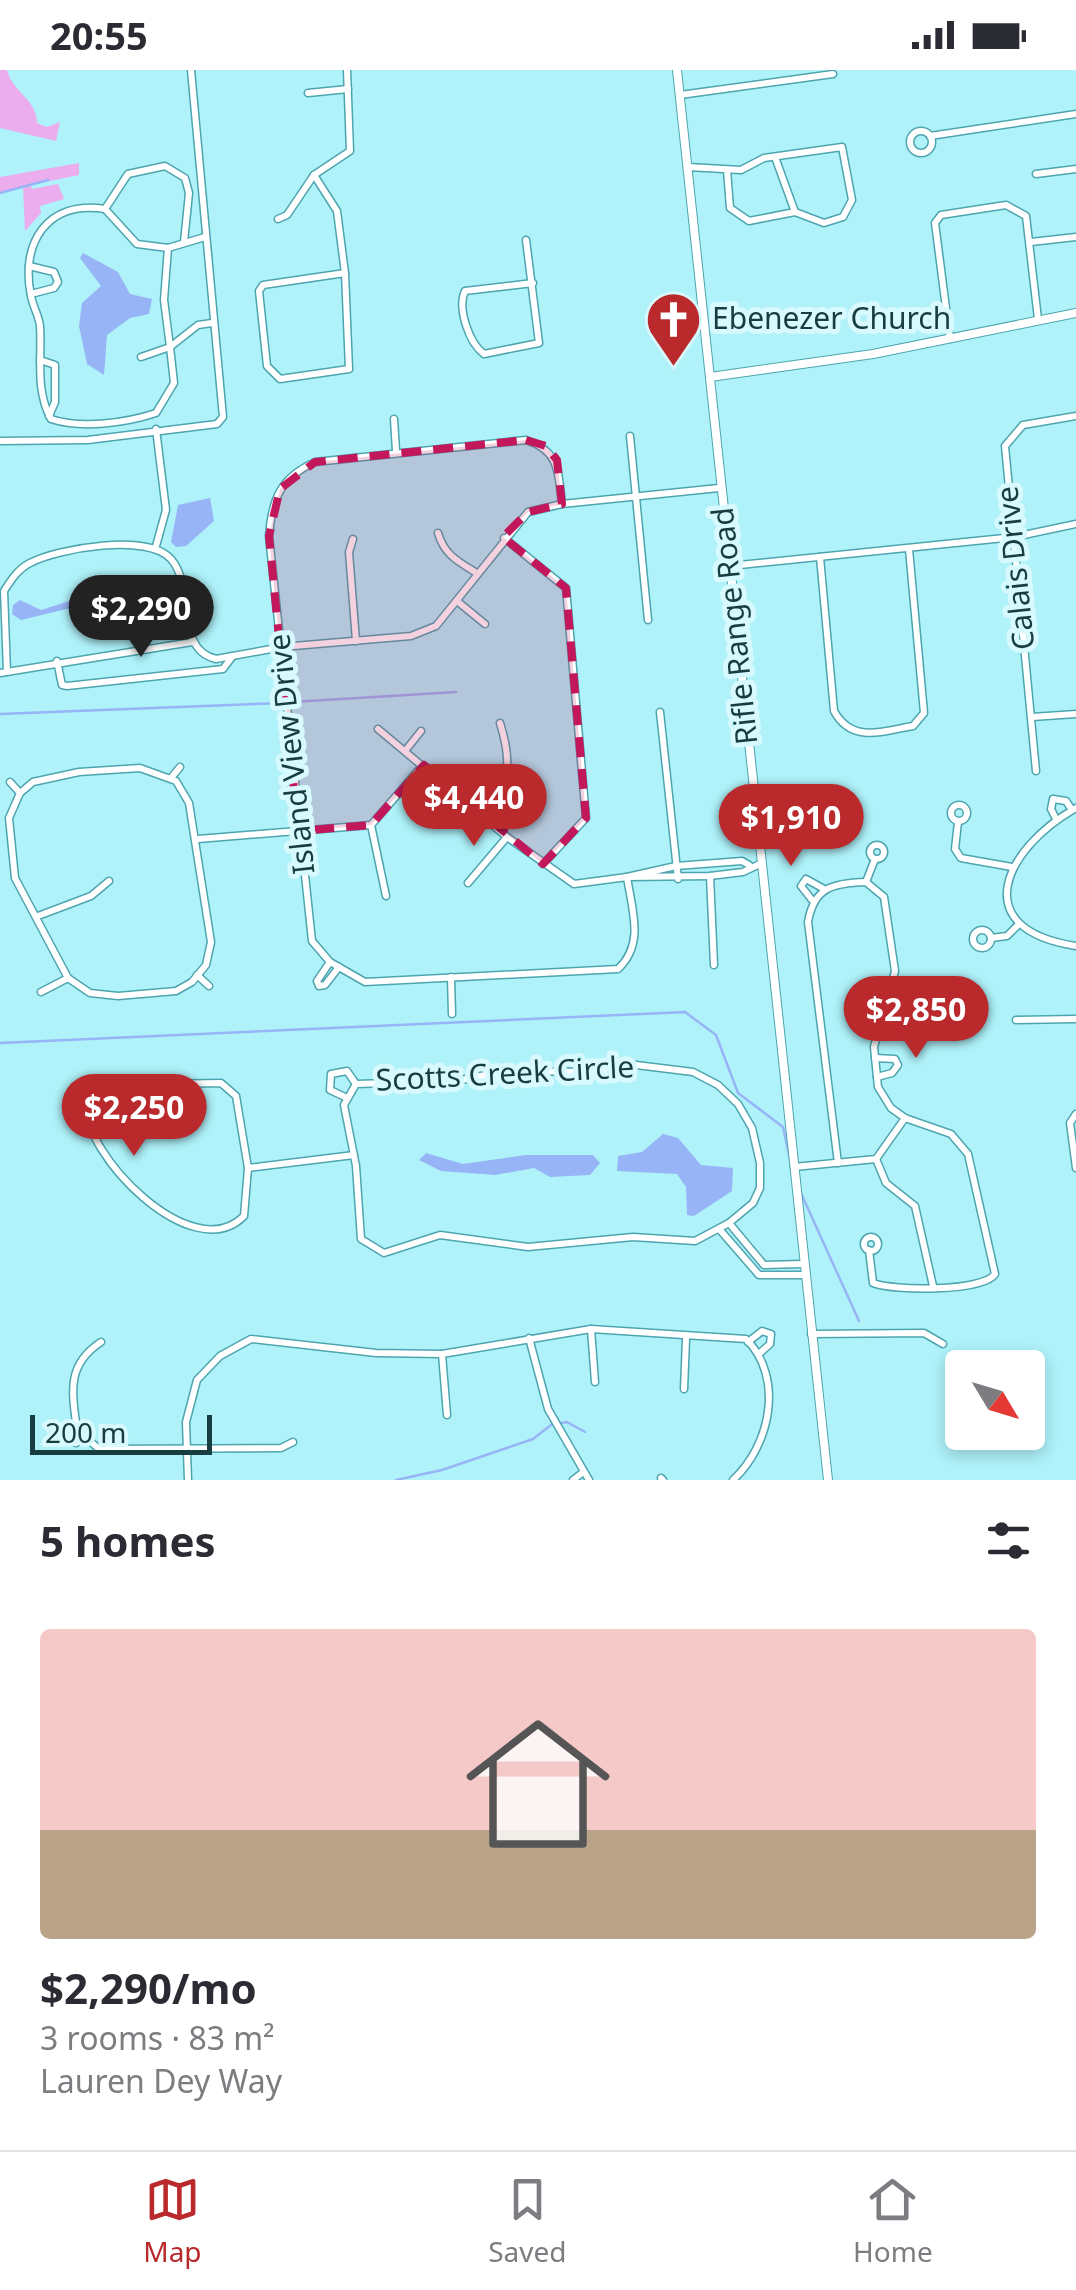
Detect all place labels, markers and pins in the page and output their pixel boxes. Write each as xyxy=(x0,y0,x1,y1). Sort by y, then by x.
church icon: Ebenezer Church xyxy=(643,289,703,368)
place label: Ebenezer Church xyxy=(712,297,951,338)
pin: $2,290 xyxy=(60,575,222,660)
pin: $4,440 xyxy=(393,764,555,849)
pin: $1,910 xyxy=(710,784,872,869)
pin: $2,850 xyxy=(835,976,997,1061)
pin: $2,250 xyxy=(53,1074,215,1159)

